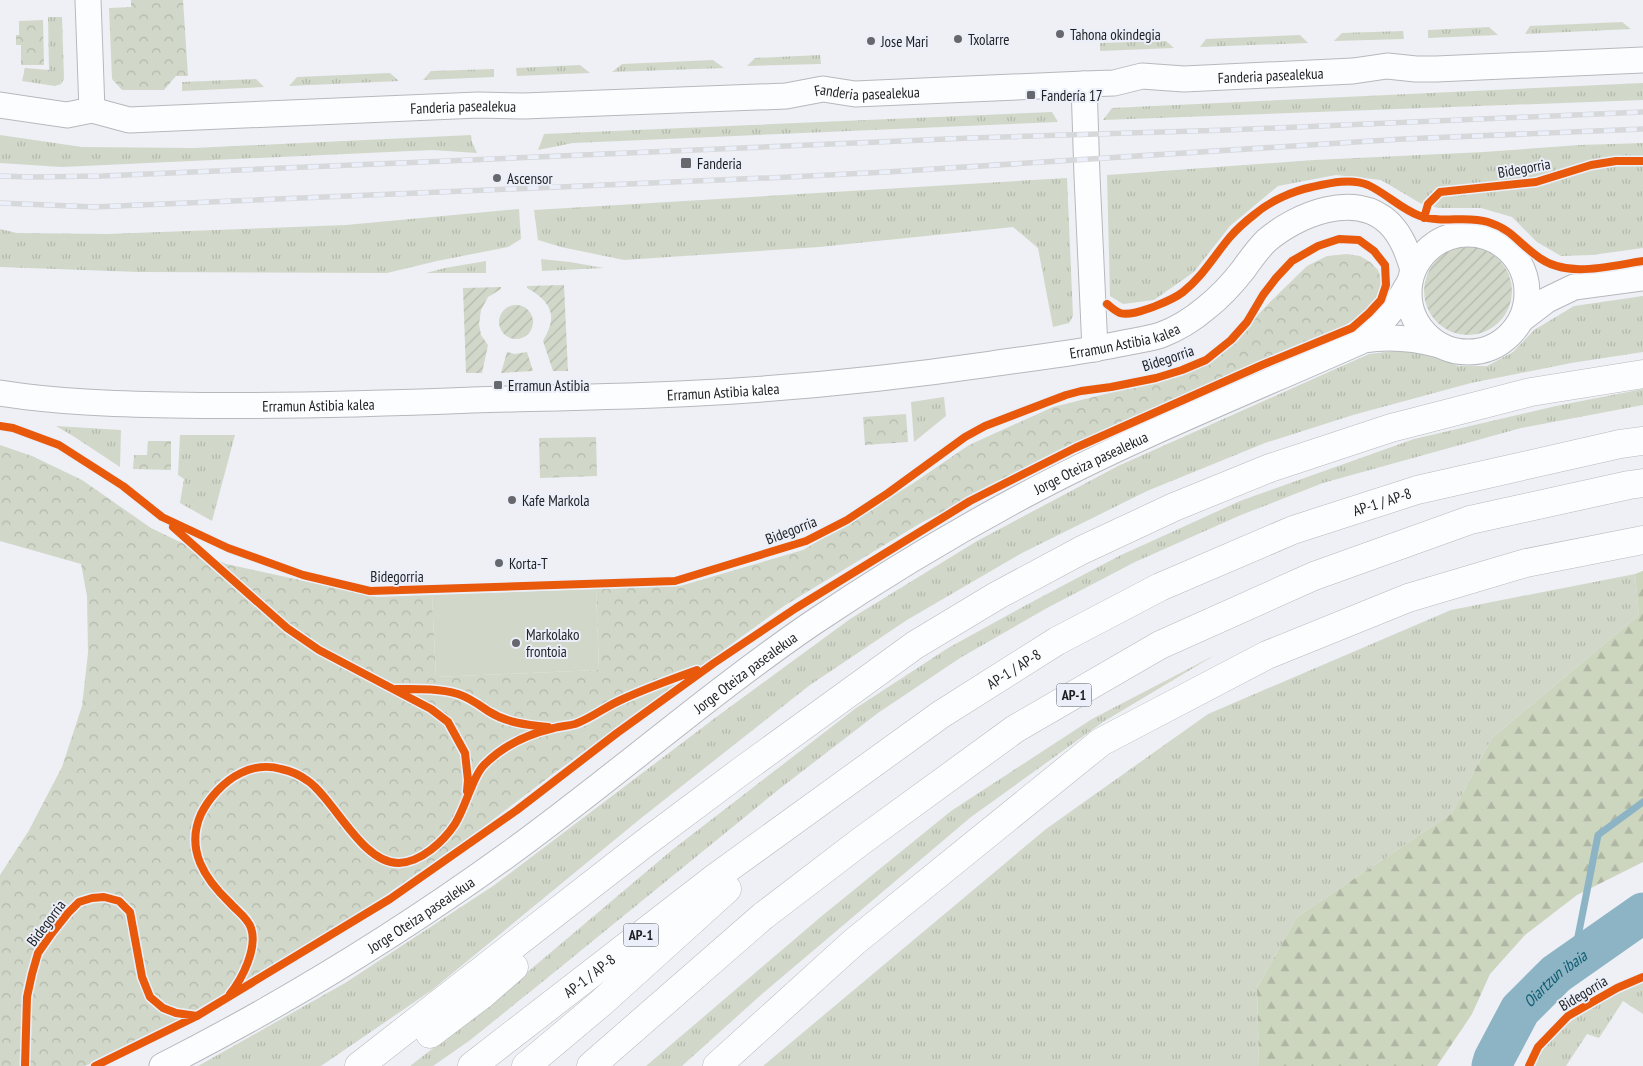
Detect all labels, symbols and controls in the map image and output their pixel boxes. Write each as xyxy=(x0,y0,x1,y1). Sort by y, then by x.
place label: Tahona okindegia xyxy=(1070,25,1161,44)
marker: Tahona okindegia xyxy=(1054,28,1066,40)
place label: Txolarre xyxy=(968,30,1009,49)
place label: Jose Mari xyxy=(880,32,928,51)
marker: Txolarre xyxy=(952,33,964,45)
marker: Jose Mari xyxy=(865,35,877,47)
street label: Fanderia pasealekua xyxy=(1217,63,1324,87)
street label: Fanderia pasealekua xyxy=(813,79,920,104)
place label: Fandería 17 xyxy=(1041,86,1103,105)
marker: Fandería 17 xyxy=(1025,89,1037,101)
street label: Fanderia pasealekua xyxy=(410,95,516,117)
place label: Fanderia xyxy=(697,154,742,173)
street label: Bidegorria xyxy=(1496,154,1552,182)
marker: Fanderia xyxy=(679,156,693,170)
place label: Ascensor xyxy=(507,169,554,188)
marker: Ascensor xyxy=(491,172,503,184)
street label: Erramun Astibia kalea xyxy=(1068,318,1183,362)
street label: Bidegorria xyxy=(1140,341,1196,375)
place label: Erramun Astibia xyxy=(508,376,590,395)
street label: Erramun Astibia kalea xyxy=(667,378,780,404)
marker: Erramun Astibia xyxy=(492,379,504,391)
street label: Erramun Astibia kalea xyxy=(262,394,375,415)
street label: Jorge Oteiza pasealekua xyxy=(1030,427,1151,499)
street label: AP-1 / AP-8 xyxy=(1350,483,1414,520)
place label: Kafe Markola xyxy=(522,491,590,510)
marker: Kafe Markola xyxy=(506,494,518,506)
street label: Bidegorria xyxy=(763,512,819,548)
place label: Korta-T xyxy=(509,554,548,573)
marker: Korta-T xyxy=(493,557,505,569)
street label: Bidegorria xyxy=(370,567,424,586)
place label: Markolako frontoia xyxy=(526,625,579,661)
street label: Jorge Oteiza pasealekua xyxy=(689,627,800,718)
marker: Markolako frontoia xyxy=(510,637,522,649)
street label: AP-1 / AP-8 xyxy=(983,644,1044,693)
road number: AP-1 xyxy=(1056,684,1092,706)
street label: Jorge Oteiza pasealekua xyxy=(363,872,478,957)
street label: Bidegorria xyxy=(22,896,70,950)
road number: AP-1 xyxy=(624,924,658,946)
water label: Oiartzun ibaia xyxy=(1519,945,1592,1011)
street label: AP-1 / AP-8 xyxy=(559,949,619,1001)
street label: Bidegorria xyxy=(1555,971,1611,1015)

